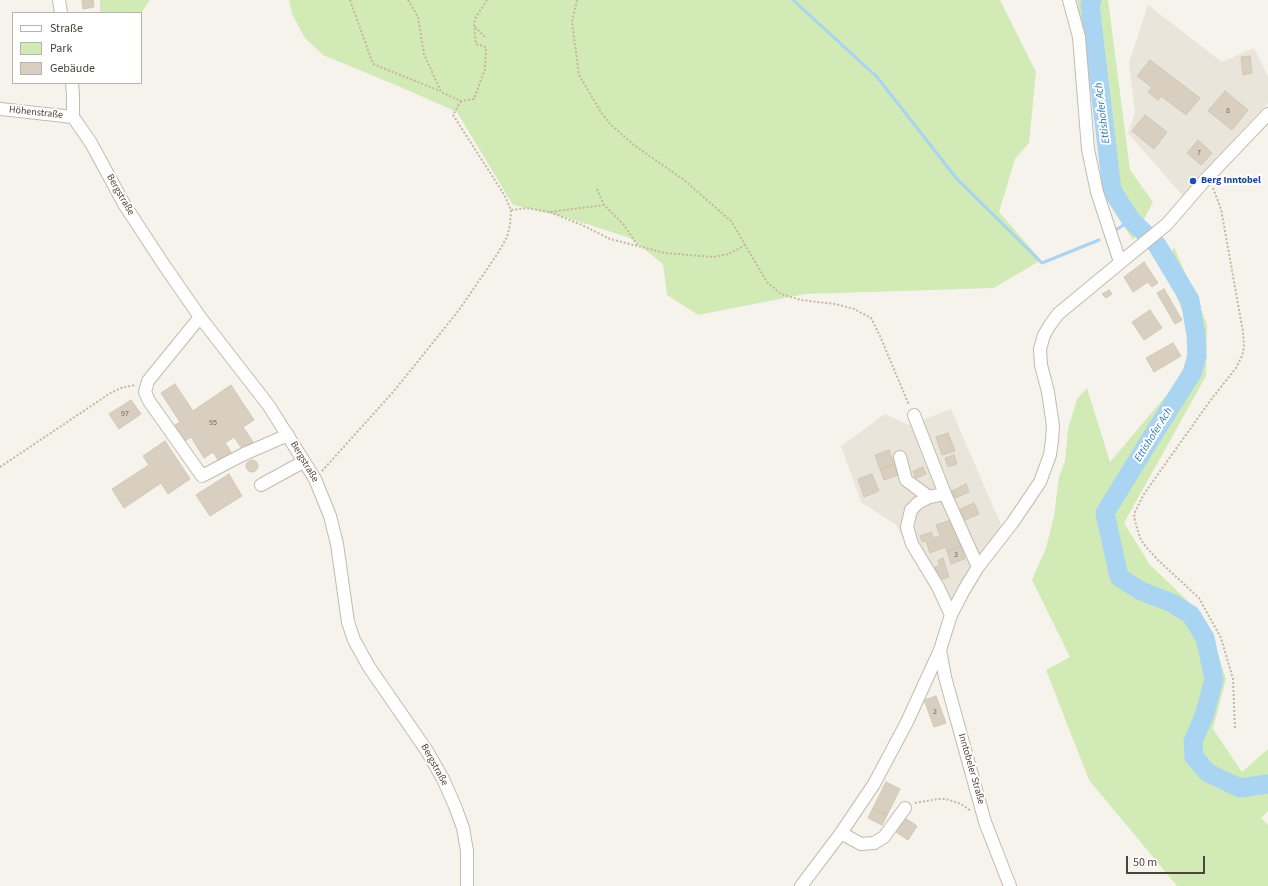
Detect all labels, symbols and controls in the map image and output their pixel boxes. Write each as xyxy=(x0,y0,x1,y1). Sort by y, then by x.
legend xyxy=(12,12,142,84)
text: Straße xyxy=(50,20,83,37)
text: Park xyxy=(50,40,72,57)
text: Gebäude xyxy=(50,60,95,77)
water label: Ettishofer Ach xyxy=(1093,82,1113,144)
street label: Höhenstraße xyxy=(8,104,64,122)
house number: 8 xyxy=(1226,106,1230,116)
house number: 7 xyxy=(1197,148,1201,158)
street label: Bergstraße xyxy=(103,172,137,218)
place label: Berg Inntobel xyxy=(1201,175,1261,187)
marker: Berg Inntobel xyxy=(1188,176,1198,186)
water label: Ettishofer Ach xyxy=(1132,405,1176,465)
house number: 97 xyxy=(121,409,129,419)
house number: 95 xyxy=(209,418,217,428)
street label: Bergstraße xyxy=(287,439,321,485)
house number: 3 xyxy=(954,550,958,560)
house number: 2 xyxy=(933,707,937,717)
street label: Inntobeler Straße xyxy=(955,732,987,806)
street label: Bergstraße xyxy=(418,742,450,788)
scale bar xyxy=(1128,848,1207,874)
text: 50 m xyxy=(1133,854,1157,871)

